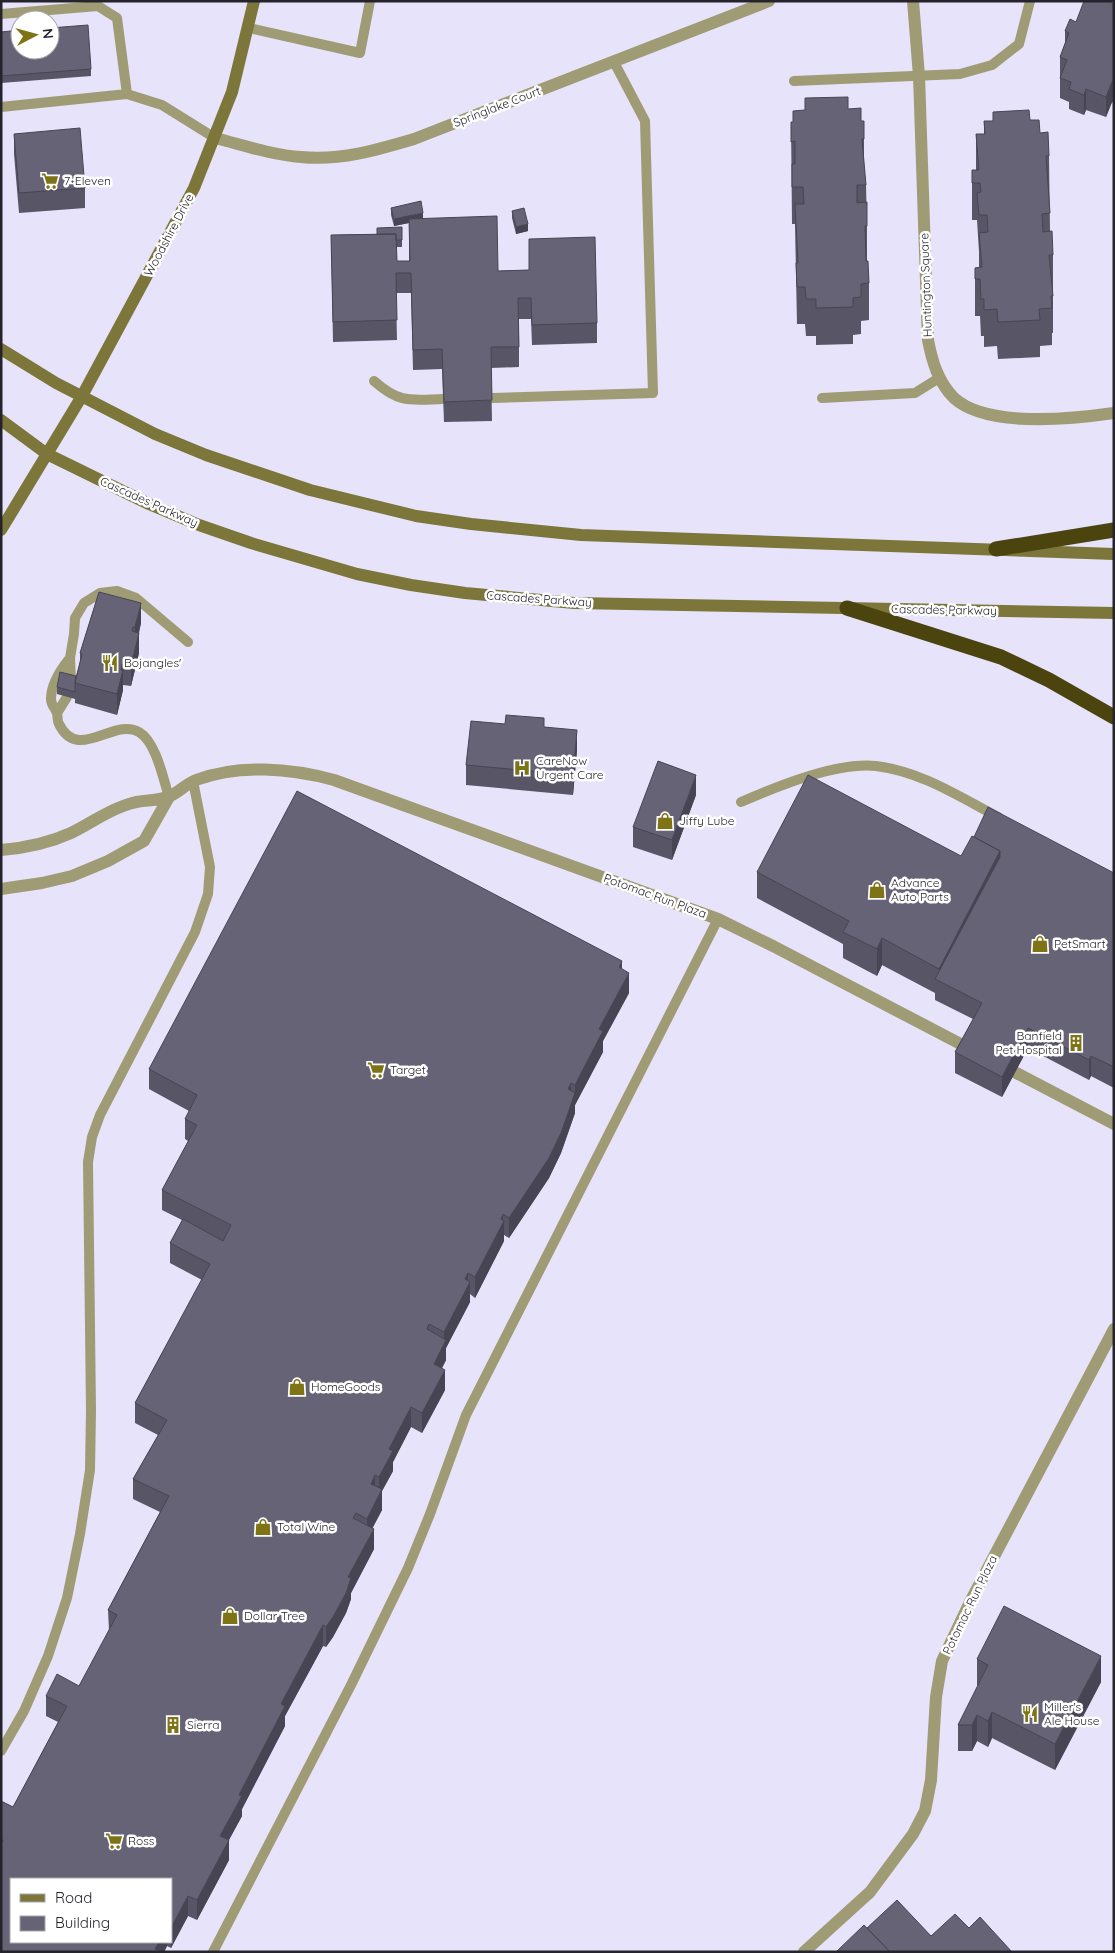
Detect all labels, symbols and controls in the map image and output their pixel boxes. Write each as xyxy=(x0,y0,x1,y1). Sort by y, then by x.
north arrow xyxy=(10,10,60,60)
text: N xyxy=(38,28,57,40)
street label: Springlake Court xyxy=(451,83,543,130)
supermarket icon: 7-Eleven xyxy=(40,171,60,191)
place label: 7-Eleven xyxy=(64,173,111,188)
street label: Woodshire Drive xyxy=(140,191,197,279)
street label: Huntington Square xyxy=(916,232,935,337)
street label: Cascades Parkway xyxy=(98,473,201,530)
street label: Cascades Parkway xyxy=(486,587,592,610)
street label: Cascades Parkway xyxy=(891,601,997,618)
restaurant icon: Bojangles' xyxy=(100,653,120,673)
place label: Bojangles' xyxy=(124,655,181,670)
place label: CareNow Urgent Care xyxy=(536,753,604,782)
hospital icon: CareNow Urgent Care xyxy=(512,758,532,778)
shop icon: Jiffy Lube xyxy=(655,811,675,831)
place label: Jiffy Lube xyxy=(679,813,735,828)
street label: Potomac Run Plaza xyxy=(602,870,709,921)
place label: Advance Auto Parts xyxy=(891,875,949,904)
shop icon: Advance Auto Parts xyxy=(867,880,887,900)
shop icon: PetSmart xyxy=(1030,934,1050,954)
place label: PetSmart xyxy=(1054,936,1106,951)
place label: Banfield Pet Hospital xyxy=(995,1028,1062,1057)
building icon: Banfield Pet Hospital xyxy=(1066,1033,1086,1053)
supermarket icon: Target xyxy=(366,1060,386,1080)
place label: Target xyxy=(390,1062,426,1077)
shop icon: HomeGoods xyxy=(287,1377,307,1397)
place label: HomeGoods xyxy=(311,1379,381,1394)
shop icon: Total Wine xyxy=(253,1517,273,1537)
place label: Total Wine xyxy=(277,1519,336,1534)
street label: Potomac Run Plaza xyxy=(939,1553,1000,1657)
shop icon: Dollar Tree xyxy=(220,1606,240,1626)
place label: Dollar Tree xyxy=(244,1608,305,1623)
place label: Miller's Ale House xyxy=(1044,1699,1100,1728)
restaurant icon: Miller's Ale House xyxy=(1020,1704,1040,1724)
building icon: Sierra xyxy=(163,1715,183,1735)
place label: Sierra xyxy=(187,1717,219,1732)
supermarket icon: Ross xyxy=(104,1831,124,1851)
place label: Ross xyxy=(128,1833,155,1848)
legend xyxy=(10,1878,172,1943)
text: Road xyxy=(55,1888,92,1907)
text: Building xyxy=(55,1913,110,1932)

